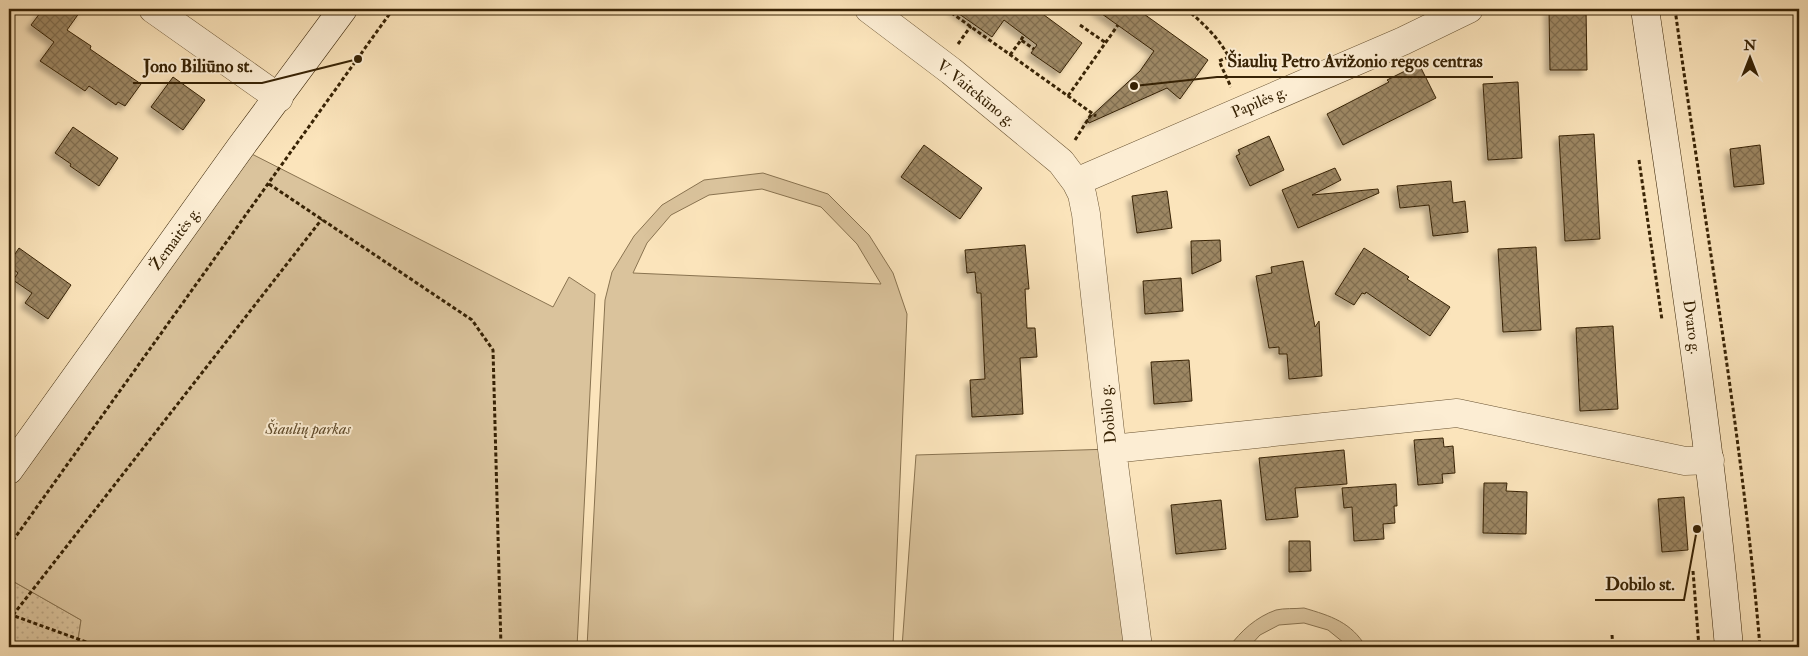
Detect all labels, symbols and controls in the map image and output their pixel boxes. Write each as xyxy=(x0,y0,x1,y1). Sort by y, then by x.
north arrow xyxy=(1726,32,1776,82)
text: N xyxy=(1743,37,1757,54)
callout: Šiaulių Petro Avižonio regos centras xyxy=(1217,44,1493,77)
text: Šiaulių Petro Avižonio regos centras xyxy=(1227,49,1483,73)
callout: Jono Biliūno st. xyxy=(133,50,262,83)
text: Jono Biliūno st. xyxy=(142,55,253,78)
street label: V. Vaitekūno g. xyxy=(933,55,1019,131)
street label: Papilės g. xyxy=(1228,81,1290,124)
street label: Žemaitės g. xyxy=(145,203,205,275)
street label: Dvaro g. xyxy=(1678,299,1706,355)
street label: Dobilo g. xyxy=(1095,384,1121,444)
park label: Šiaulių parkas xyxy=(264,419,351,439)
callout: Dobilo st. xyxy=(1595,567,1684,600)
text: Dobilo st. xyxy=(1605,573,1675,596)

